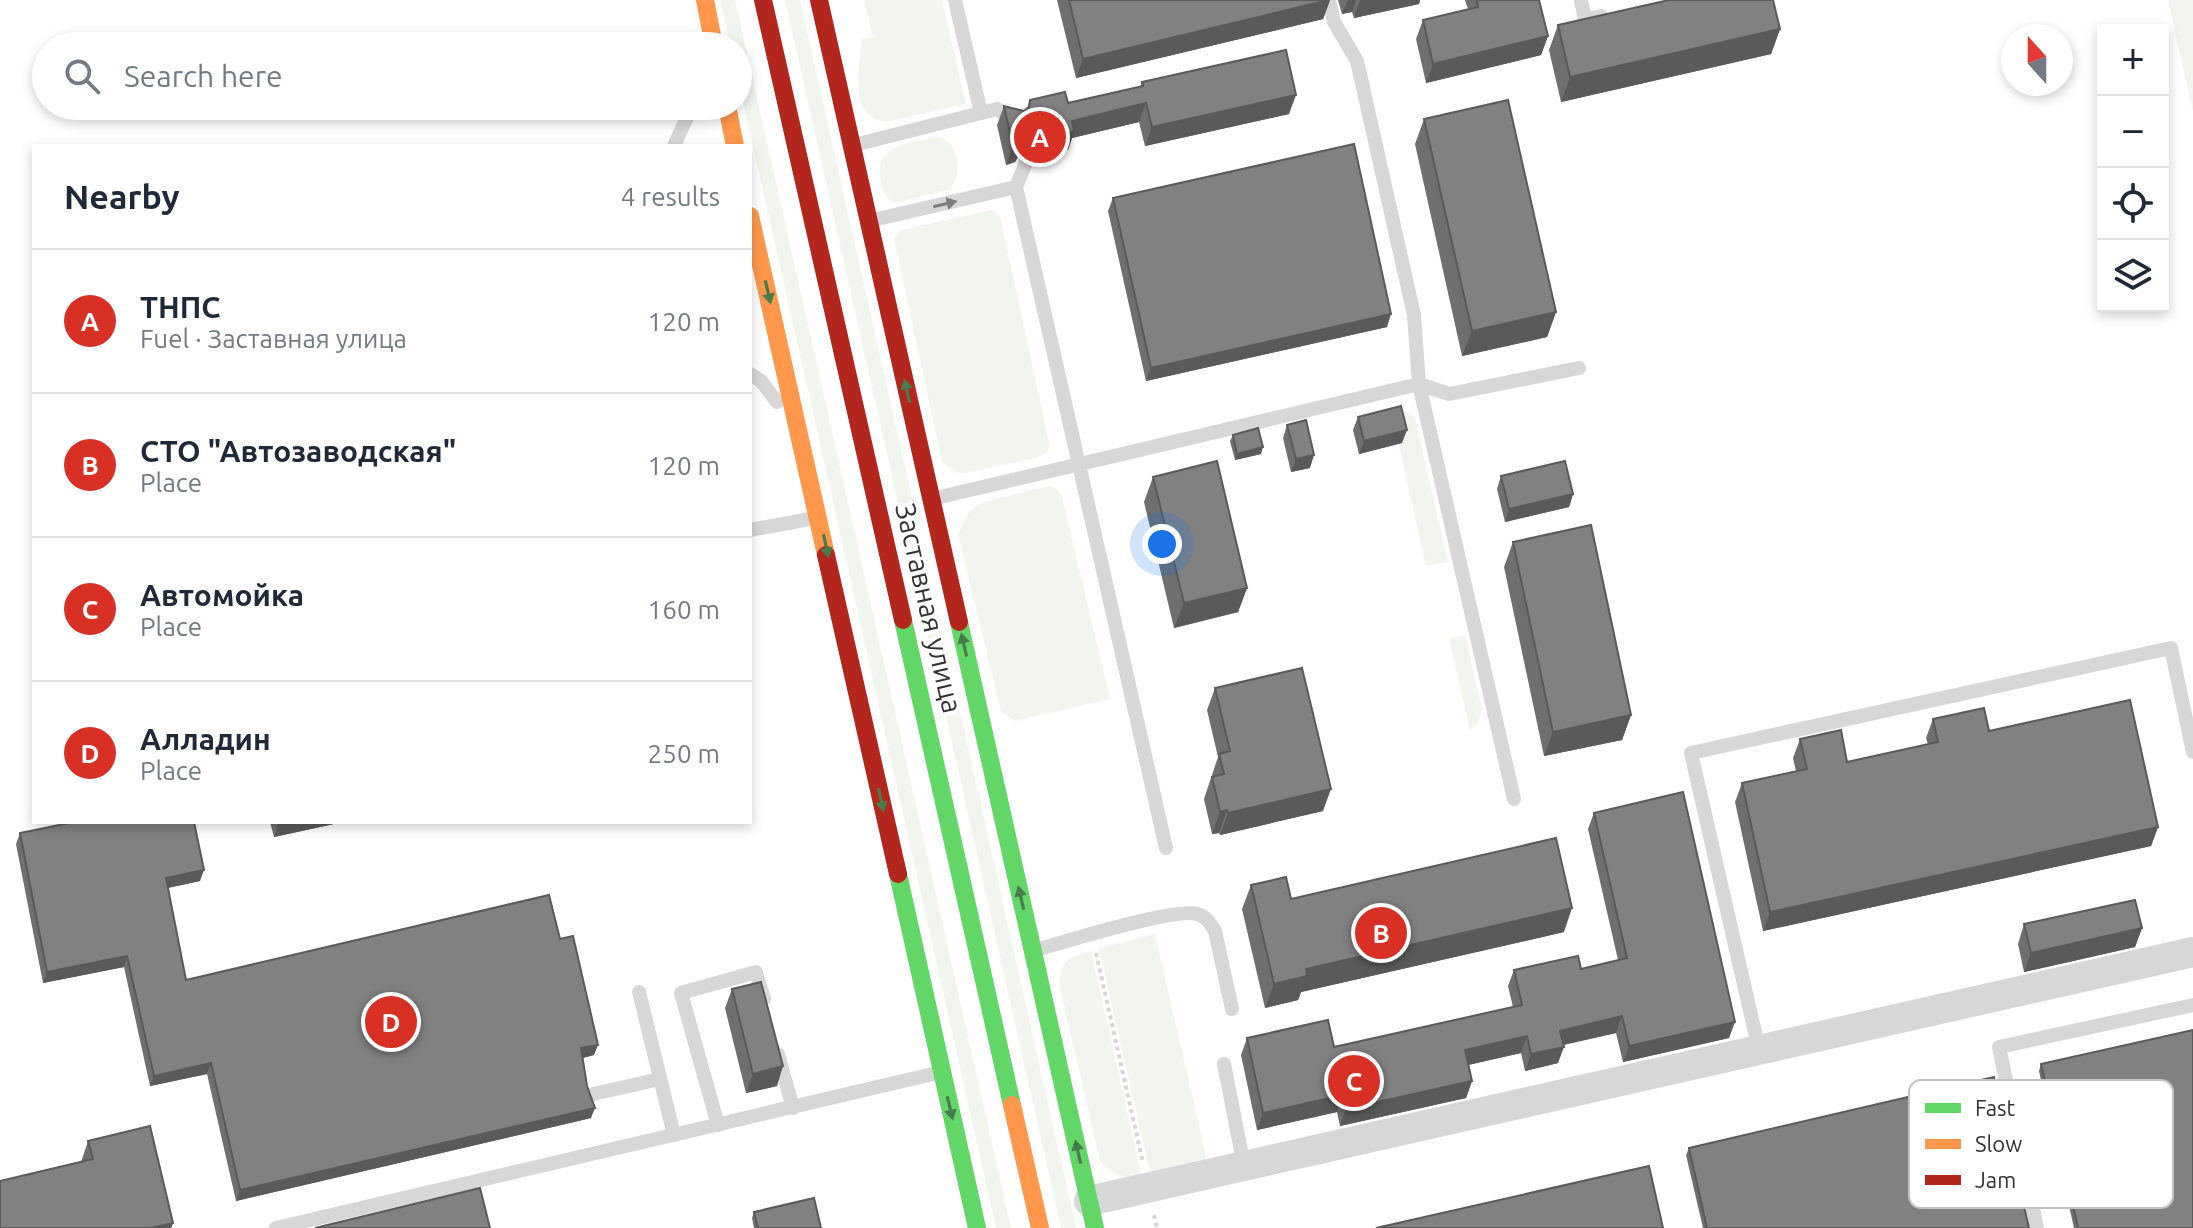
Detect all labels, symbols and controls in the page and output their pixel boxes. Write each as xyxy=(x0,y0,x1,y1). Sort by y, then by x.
north arrow xyxy=(2001,24,2073,96)
map controls xyxy=(2097,24,2169,312)
button: + xyxy=(2097,24,2169,96)
search box xyxy=(32,32,752,120)
icon: search xyxy=(60,54,104,98)
text: Search here xyxy=(124,59,283,93)
button: − xyxy=(2097,96,2169,168)
pin: A xyxy=(1014,107,1066,167)
button: locate xyxy=(2097,168,2169,240)
text: Nearby xyxy=(64,177,179,215)
text: 4 results xyxy=(621,182,720,211)
one-way arrow xyxy=(933,197,958,209)
button: layers xyxy=(2097,240,2169,312)
one-way arrow xyxy=(762,280,775,305)
text: ТНПС xyxy=(140,290,221,324)
text: A xyxy=(81,307,99,336)
text: 120 m xyxy=(648,307,720,336)
text: Fuel · Заставная улица xyxy=(140,324,407,353)
one-way arrow xyxy=(900,378,913,403)
text: СТО "Автозаводская" xyxy=(140,434,456,468)
text: B xyxy=(81,451,99,480)
text: 120 m xyxy=(648,451,720,480)
text: Place xyxy=(140,468,202,497)
street label: Заставная улица xyxy=(890,500,969,716)
your location xyxy=(1142,524,1182,564)
one-way arrow xyxy=(820,533,833,558)
text: Автомойка xyxy=(140,578,304,612)
text: C xyxy=(82,595,98,624)
text: 160 m xyxy=(648,595,720,624)
text: Place xyxy=(140,612,202,641)
one-way arrow xyxy=(957,632,970,657)
text: Алладин xyxy=(140,722,271,756)
text: D xyxy=(81,739,99,768)
text: 250 m xyxy=(648,739,720,768)
text: Place xyxy=(140,756,202,785)
one-way arrow xyxy=(875,787,888,812)
one-way arrow xyxy=(1014,886,1027,911)
pin: B xyxy=(1355,903,1407,963)
pin: D xyxy=(365,992,417,1052)
pin: C xyxy=(1328,1051,1380,1111)
legend xyxy=(1909,1080,2173,1208)
text: Fast xyxy=(1975,1095,2016,1120)
one-way arrow xyxy=(944,1096,956,1121)
text: Slow xyxy=(1975,1131,2022,1156)
one-way arrow xyxy=(1071,1139,1084,1164)
text: Jam xyxy=(1975,1167,2016,1192)

